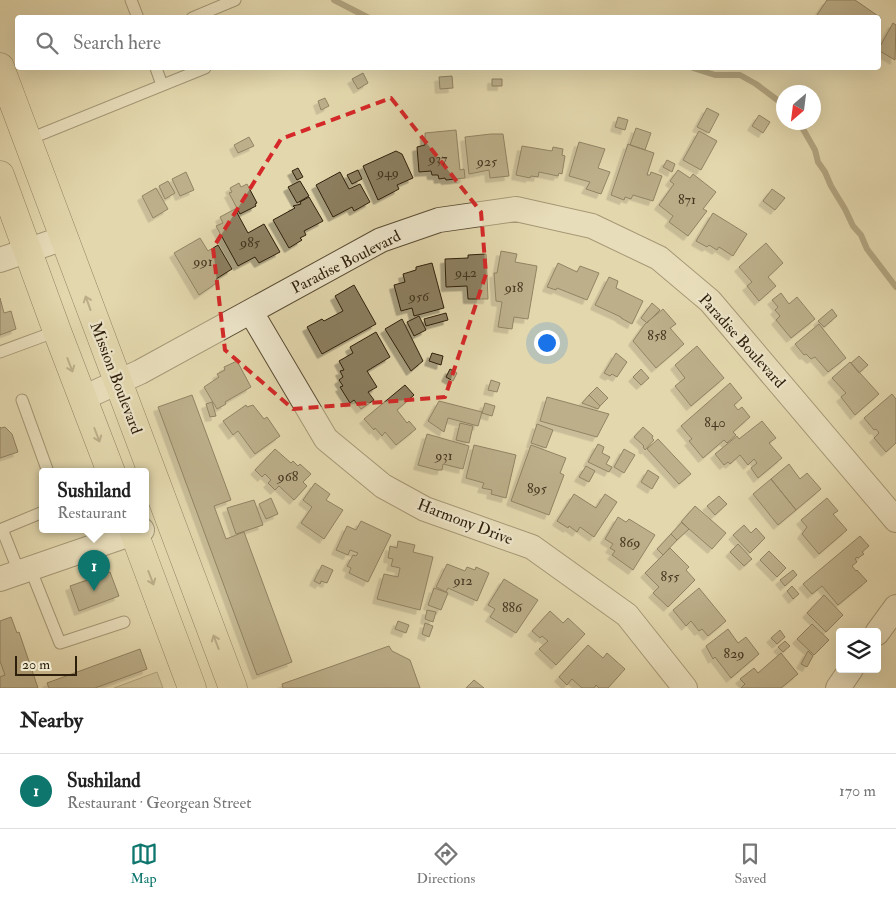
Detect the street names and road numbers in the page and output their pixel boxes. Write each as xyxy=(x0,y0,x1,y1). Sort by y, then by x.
street label: Paradise Boulevard xyxy=(288,226,404,298)
street label: Paradise Boulevard xyxy=(694,290,790,392)
street label: Mission Boulevard xyxy=(85,319,147,437)
street label: Harmony Drive xyxy=(414,495,516,550)

